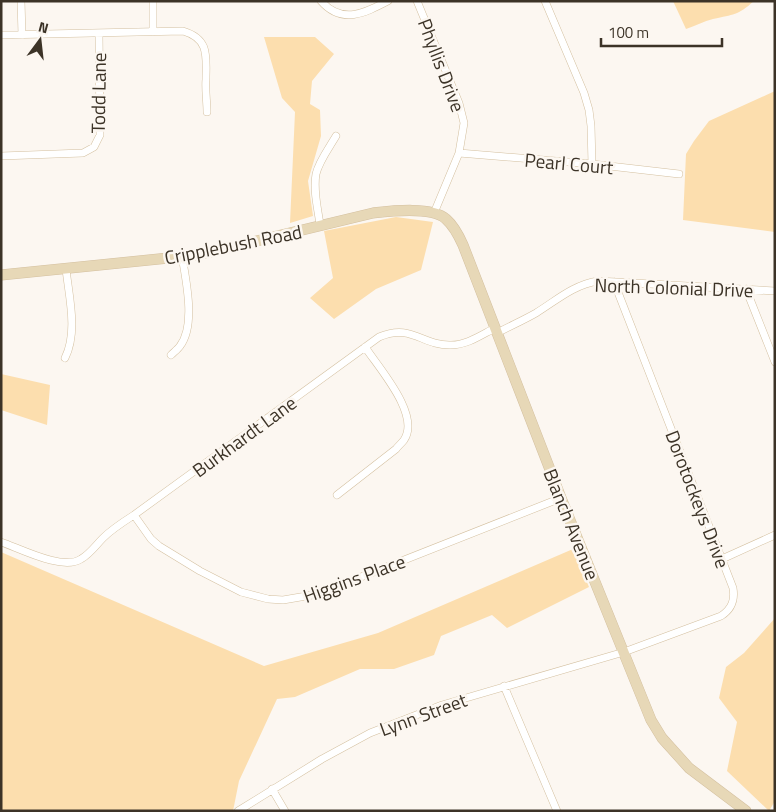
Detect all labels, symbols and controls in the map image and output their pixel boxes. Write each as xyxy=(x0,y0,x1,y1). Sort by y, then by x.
street label: Phyllis Drive xyxy=(411,14,473,116)
north arrow xyxy=(15,15,65,65)
scale bar xyxy=(601,15,722,47)
text: N xyxy=(36,16,51,38)
text: 100 m xyxy=(608,21,649,44)
street label: Todd Lane xyxy=(83,52,113,134)
street label: Pearl Court xyxy=(523,145,615,181)
street label: Cripplebush Road xyxy=(162,216,304,272)
street label: North Colonial Drive xyxy=(594,270,754,304)
street label: Burkhardt Lane xyxy=(186,388,302,484)
street label: Dorotockeys Drive xyxy=(658,426,738,572)
street label: Blanch Avenue xyxy=(536,464,608,584)
street label: Higgins Place xyxy=(299,546,409,610)
street label: Lynn Street xyxy=(375,685,471,743)

